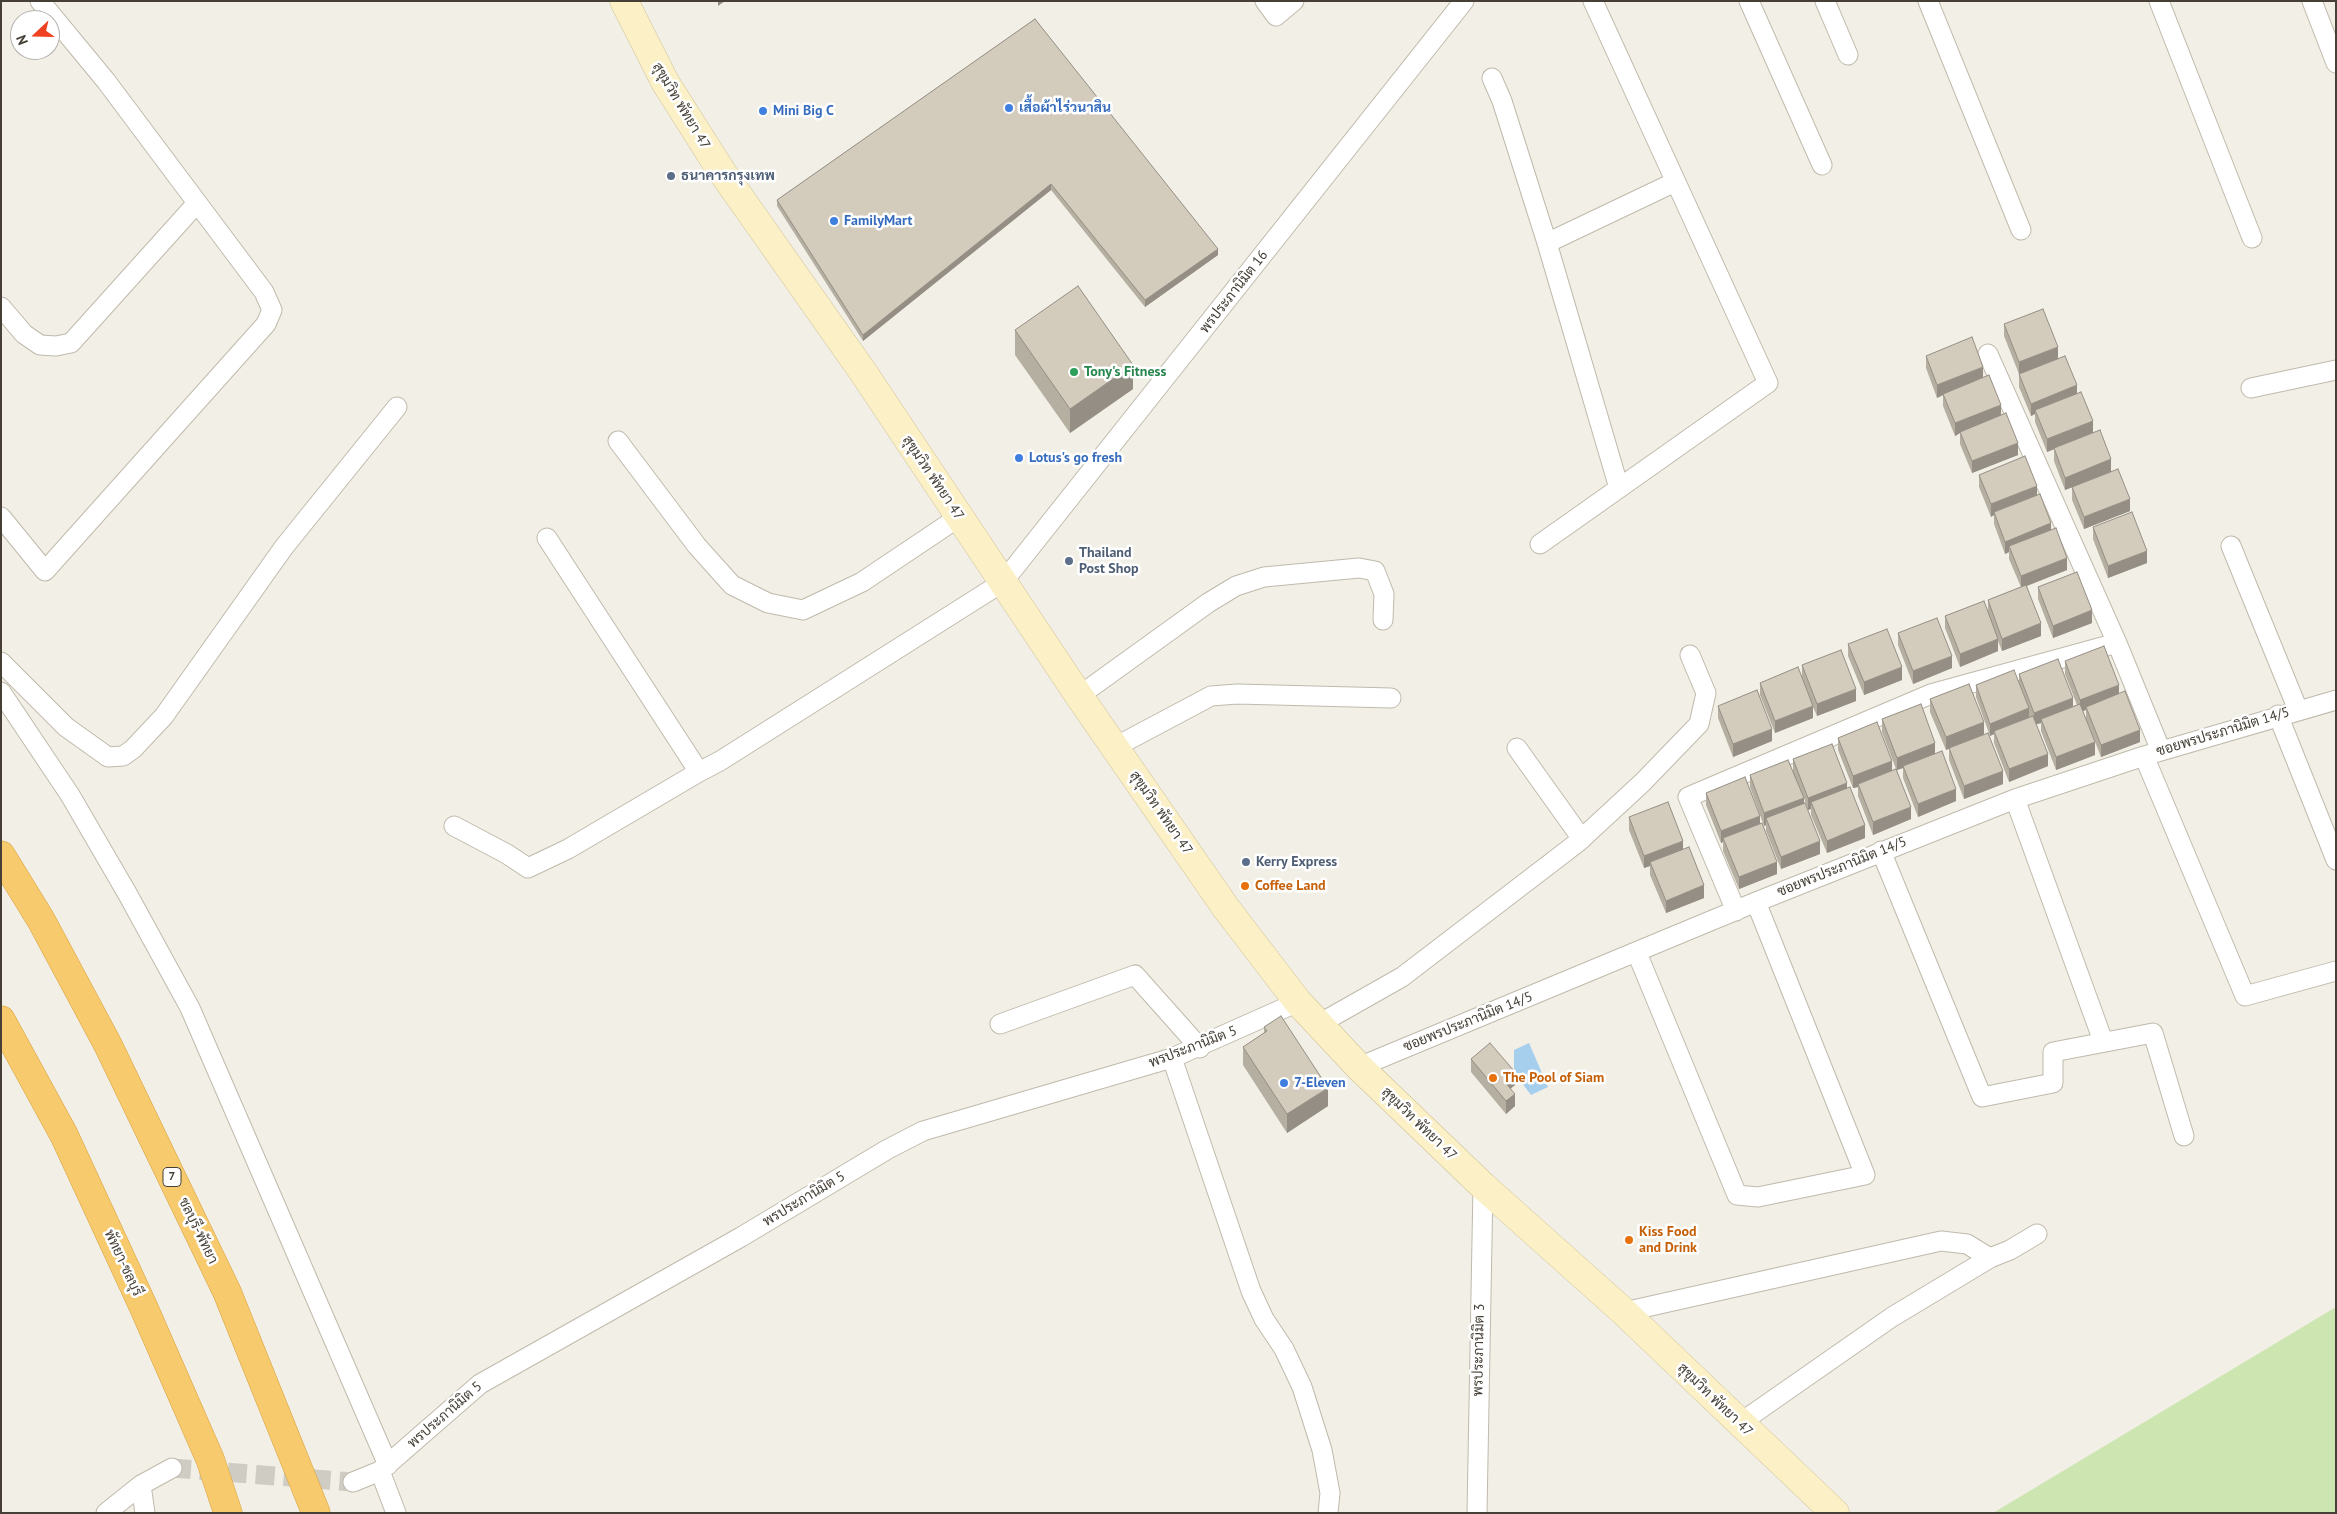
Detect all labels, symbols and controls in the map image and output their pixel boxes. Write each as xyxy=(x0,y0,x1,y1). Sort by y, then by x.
north arrow xyxy=(10,10,60,60)
text: N xyxy=(12,33,32,48)
street label: สุขุมวิท พัทยา 47 xyxy=(649,60,713,152)
place label: เสื้อผ้าไร่วนาสิน xyxy=(1019,100,1111,116)
marker: เสื้อผ้าไร่วนาสิน xyxy=(1003,102,1015,114)
place label: Mini Big C xyxy=(773,103,834,119)
marker: Mini Big C xyxy=(757,105,769,117)
place label: ธนาคารกรุงเทพ xyxy=(681,168,775,184)
marker: ธนาคารกรุงเทพ xyxy=(665,170,677,182)
place label: FamilyMart xyxy=(844,213,912,229)
marker: FamilyMart xyxy=(828,215,840,227)
street label: พรประภานิมิต 16 xyxy=(1196,247,1272,337)
place label: Tony's Fitness xyxy=(1084,364,1166,380)
marker: Tony's Fitness xyxy=(1068,366,1080,378)
street label: สุขุมวิท พัทยา 47 xyxy=(899,433,967,523)
place label: Lotus's go fresh xyxy=(1029,450,1122,466)
marker: Lotus's go fresh xyxy=(1013,452,1025,464)
place label: Thailand Post Shop xyxy=(1079,545,1138,578)
marker: Thailand Post Shop xyxy=(1063,555,1075,567)
street label: ซอยพรประภานิมิต 14/5 xyxy=(2154,704,2292,760)
street label: สุขุมวิท พัทยา 47 xyxy=(1126,768,1196,858)
street label: ซอยพรประภานิมิต 14/5 xyxy=(1775,833,1909,901)
place label: Kerry Express xyxy=(1256,854,1337,870)
marker: Kerry Express xyxy=(1240,856,1252,868)
place label: Coffee Land xyxy=(1255,878,1326,894)
marker: Coffee Land xyxy=(1239,880,1251,892)
street label: ซอยพรประภานิมิต 14/5 xyxy=(1401,988,1535,1056)
street label: พรประภานิมิต 5 xyxy=(1147,1022,1239,1072)
place label: The Pool of Siam xyxy=(1503,1070,1604,1086)
marker: The Pool of Siam xyxy=(1487,1072,1499,1084)
place label: 7-Eleven xyxy=(1294,1075,1346,1091)
marker: 7-Eleven xyxy=(1278,1077,1290,1089)
street label: สุขุมวิท พัทยา 47 xyxy=(1378,1084,1460,1164)
road number: 7 xyxy=(163,1168,181,1186)
street label: พรประภานิมิต 5 xyxy=(760,1168,848,1230)
street label: ชลบุรี-พัทยา xyxy=(175,1195,221,1267)
place label: Kiss Food and Drink xyxy=(1639,1224,1697,1256)
street label: พัทยา-ชลบุรี xyxy=(100,1227,146,1299)
marker: Kiss Food and Drink xyxy=(1623,1234,1635,1246)
street label: พรประภานิมิต 3 xyxy=(1470,1303,1488,1397)
street label: สุขุมวิท พัทยา 47 xyxy=(1674,1360,1756,1440)
street label: พรประภานิมิต 5 xyxy=(404,1378,486,1452)

